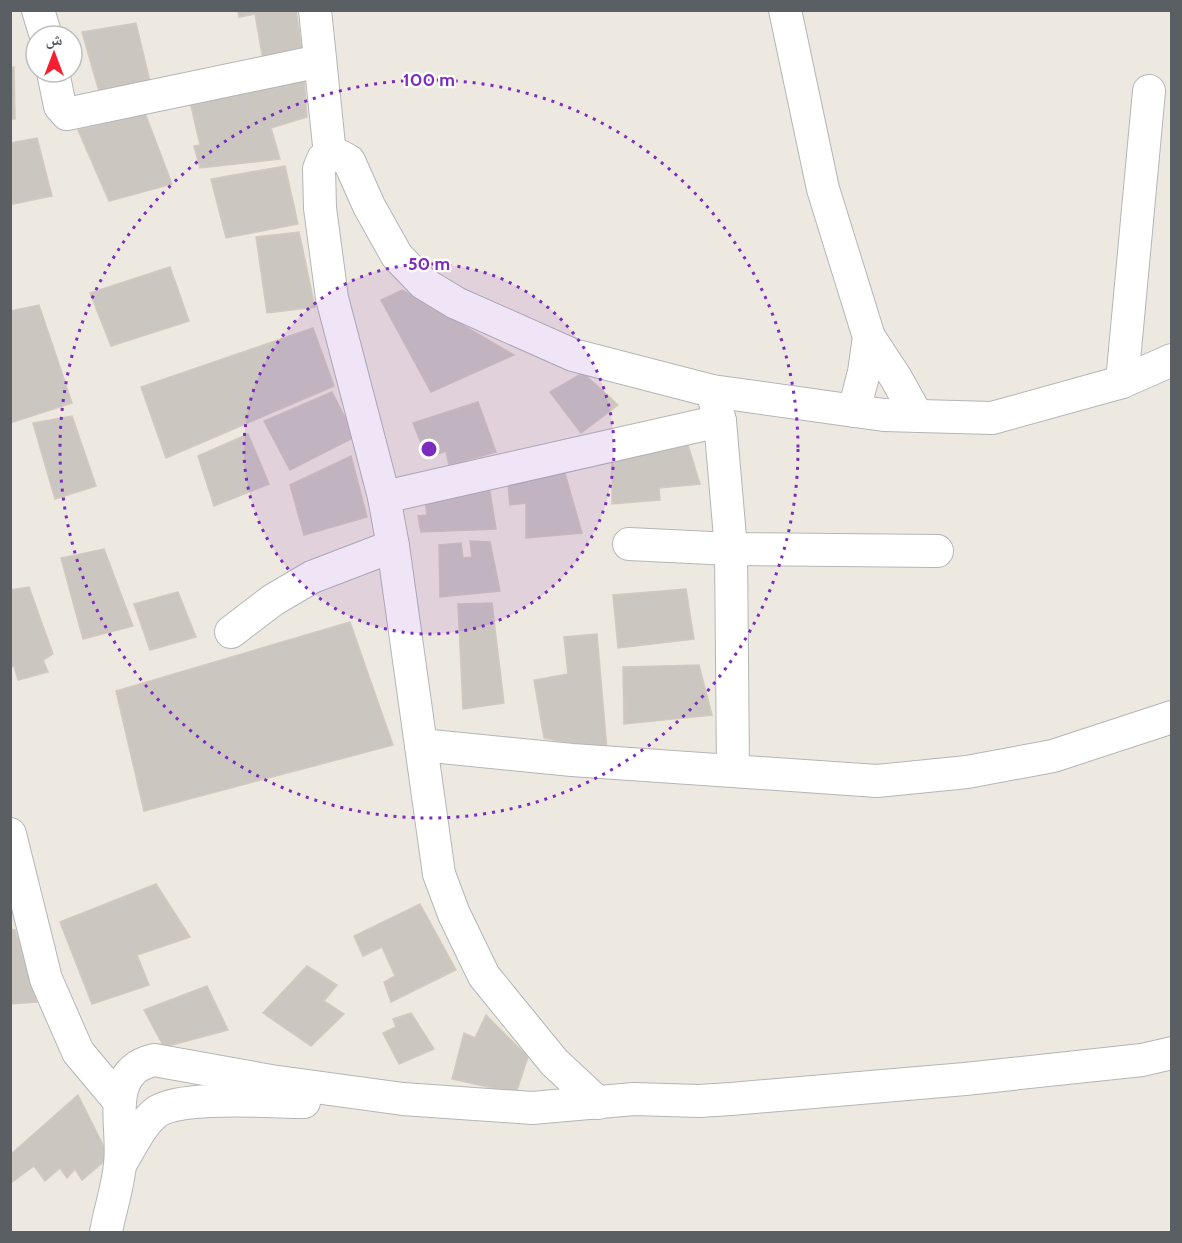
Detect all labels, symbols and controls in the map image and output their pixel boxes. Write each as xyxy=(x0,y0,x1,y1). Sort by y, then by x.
north arrow xyxy=(24,24,84,84)
text: ش xyxy=(46,30,63,49)
text: 100 m xyxy=(403,69,455,91)
text: 50 m xyxy=(408,253,450,275)
centre of rings xyxy=(419,439,439,459)

